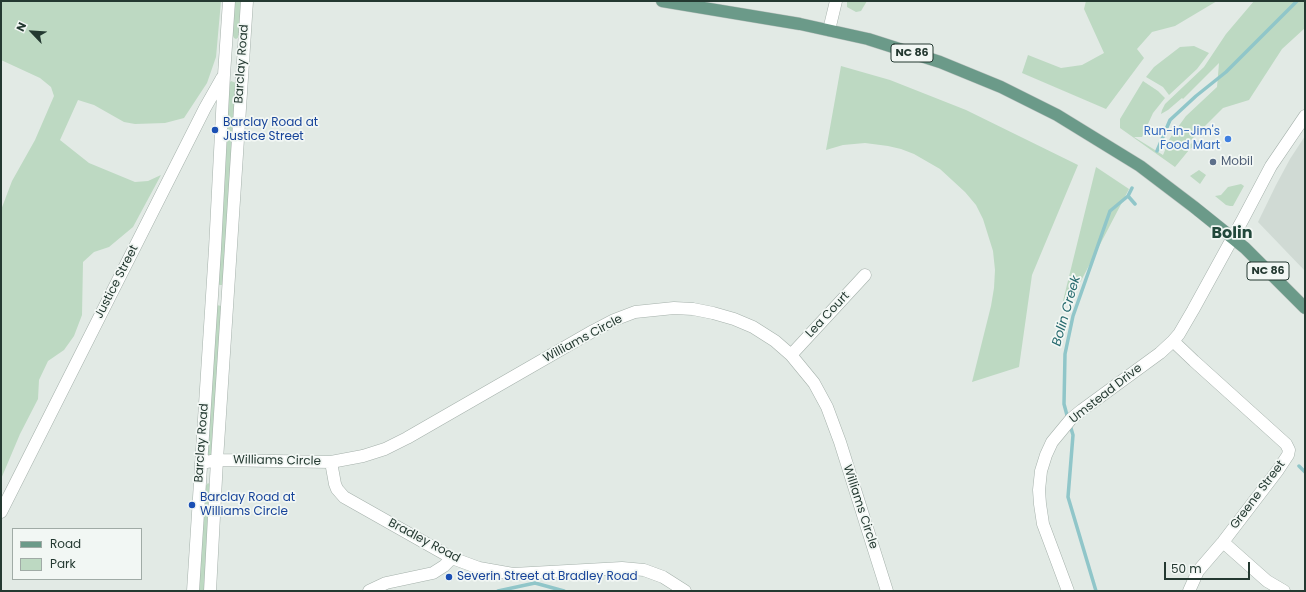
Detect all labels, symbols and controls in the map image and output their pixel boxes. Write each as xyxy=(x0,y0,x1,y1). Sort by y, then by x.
north arrow xyxy=(12,12,52,52)
text: N xyxy=(12,20,30,34)
street label: Barclay Road xyxy=(232,24,252,104)
road number: NC 86 xyxy=(891,44,933,62)
place label: Barclay Road at Justice Street xyxy=(223,116,318,144)
marker: Barclay Road at Justice Street xyxy=(210,125,220,135)
place label: Run-in-Jim's Food Mart xyxy=(1144,125,1220,153)
marker: Run-in-Jim's Food Mart xyxy=(1223,134,1233,144)
place label: Mobil xyxy=(1221,155,1253,169)
marker: Mobil xyxy=(1208,157,1218,167)
district label: Bolin xyxy=(1212,224,1252,244)
street label: Justice Street xyxy=(92,243,142,321)
road number: NC 86 xyxy=(1247,262,1289,280)
water label: Bolin Creek xyxy=(1049,274,1085,348)
street label: Lea Court xyxy=(803,289,853,341)
street label: Williams Circle xyxy=(541,312,625,366)
street label: Umstead Drive xyxy=(1067,361,1145,427)
street label: Barclay Road xyxy=(192,403,212,483)
street label: Williams Circle xyxy=(233,453,321,469)
street label: Greene Street xyxy=(1228,458,1288,532)
street label: Williams Circle xyxy=(840,463,880,551)
place label: Barclay Road at Williams Circle xyxy=(200,491,295,519)
marker: Barclay Road at Williams Circle xyxy=(187,500,197,510)
street label: Bradley Road xyxy=(385,516,463,566)
legend xyxy=(12,528,142,580)
text: Road xyxy=(50,535,81,552)
scale bar xyxy=(1166,554,1252,580)
text: Park xyxy=(50,555,76,572)
text: 50 m xyxy=(1171,560,1202,577)
place label: Severin Street at Bradley Road xyxy=(457,570,638,584)
marker: Severin Street at Bradley Road xyxy=(444,572,454,582)

